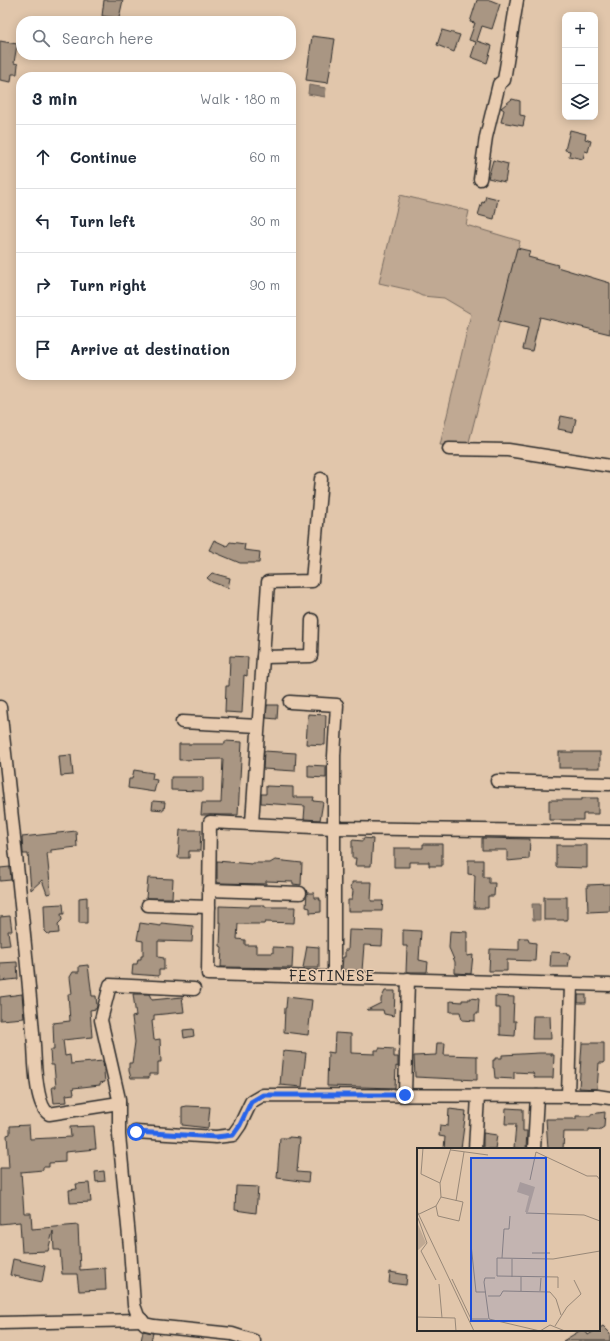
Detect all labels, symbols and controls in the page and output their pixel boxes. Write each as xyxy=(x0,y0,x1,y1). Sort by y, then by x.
map controls xyxy=(562,12,598,120)
button: + xyxy=(562,12,598,48)
search box xyxy=(16,16,296,60)
icon: search xyxy=(30,27,52,49)
text: Search here xyxy=(62,28,153,48)
button: − xyxy=(562,48,598,84)
button: layers xyxy=(562,84,598,120)
text: 3 min xyxy=(32,87,77,109)
text: Walk · 180 m xyxy=(200,90,280,107)
icon: ahead xyxy=(32,146,54,168)
text: Continue xyxy=(70,147,137,167)
text: 60 m xyxy=(250,148,280,165)
icon: left xyxy=(32,210,54,232)
text: Turn left xyxy=(70,211,135,231)
text: 30 m xyxy=(250,212,280,229)
icon: right xyxy=(32,274,54,296)
text: Turn right xyxy=(70,275,147,295)
text: 90 m xyxy=(250,276,280,293)
icon: arrive xyxy=(32,338,54,360)
text: Arrive at destination xyxy=(70,339,230,359)
district label: FESTINESE xyxy=(289,965,375,985)
route end xyxy=(396,1086,414,1104)
route start xyxy=(127,1123,145,1141)
inset map xyxy=(417,1148,600,1331)

